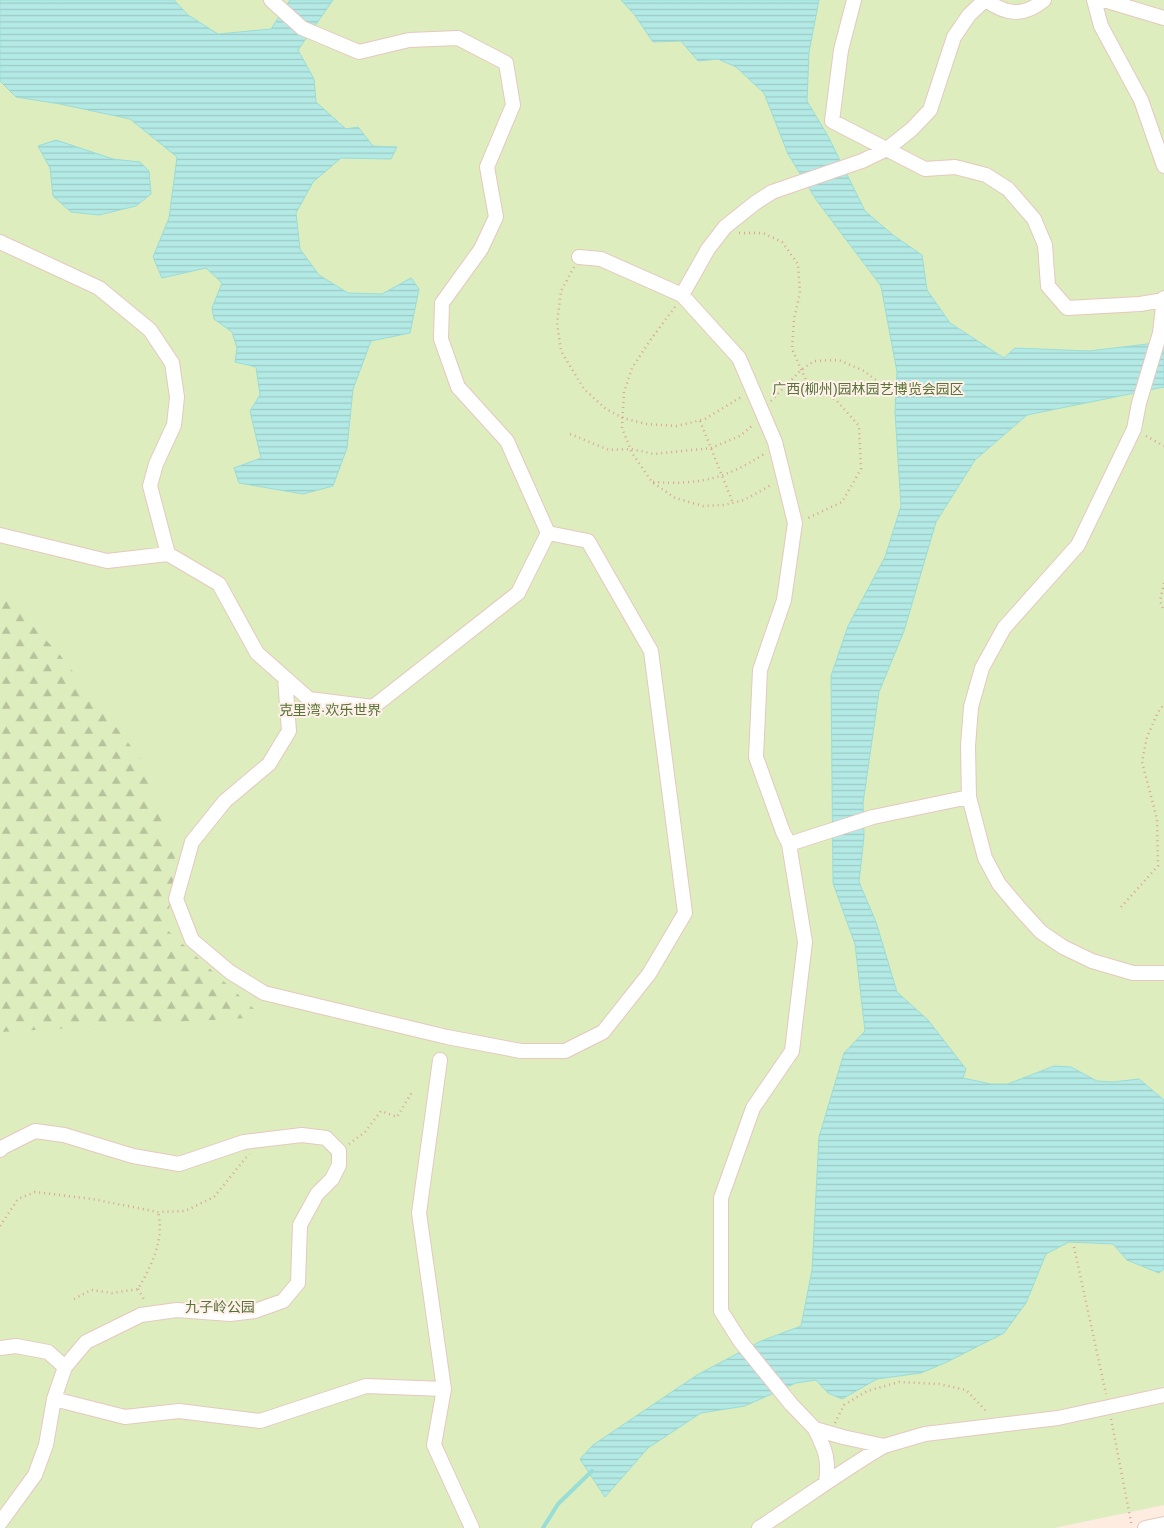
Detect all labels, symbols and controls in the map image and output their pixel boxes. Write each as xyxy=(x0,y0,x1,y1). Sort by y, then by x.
park label: 广西(柳州)园林园艺博览会园区 xyxy=(772,381,964,397)
park label: 克里湾·欢乐世界 xyxy=(279,702,381,718)
park label: 九子岭公园 xyxy=(185,1299,255,1315)

